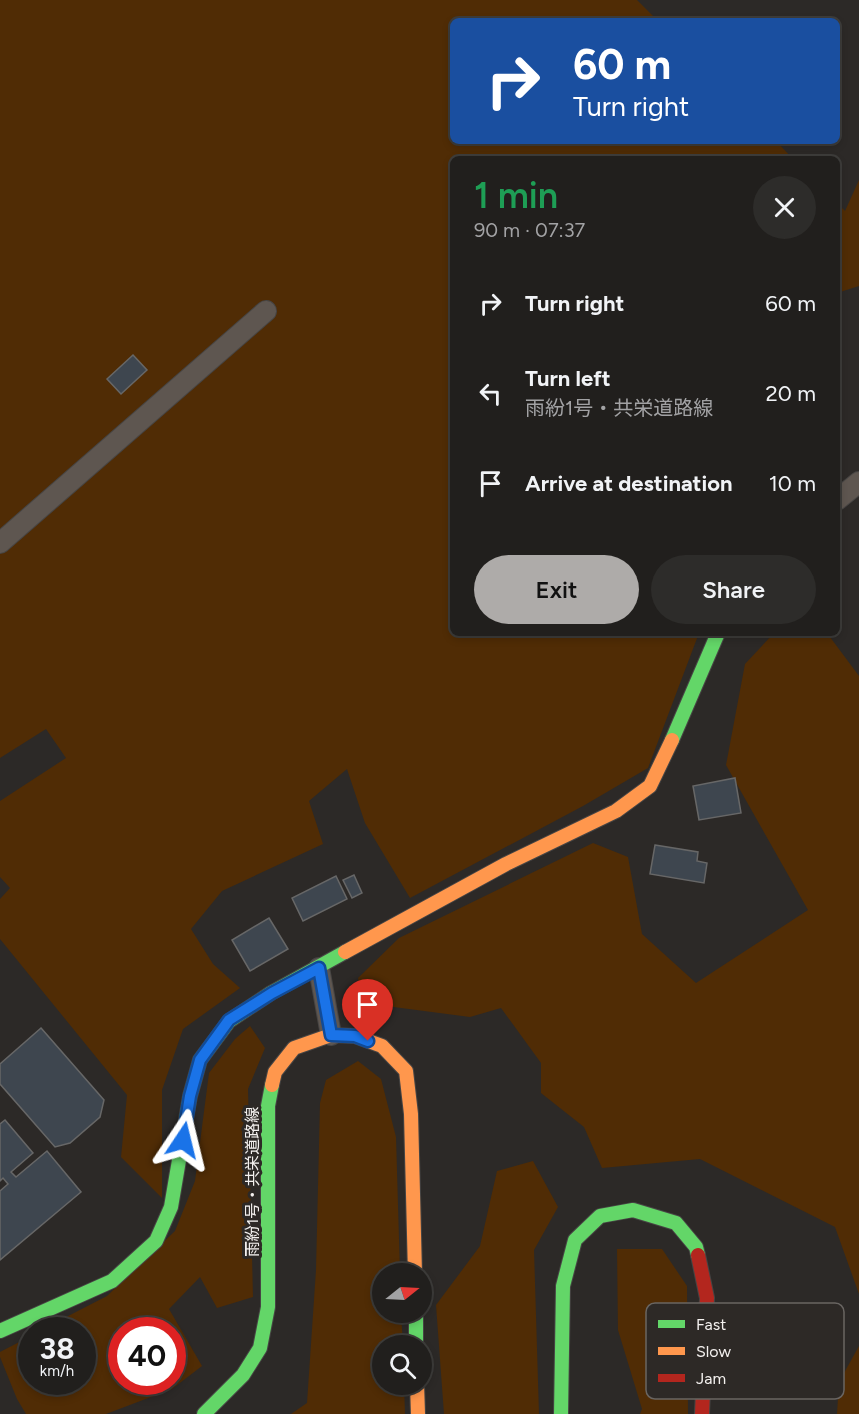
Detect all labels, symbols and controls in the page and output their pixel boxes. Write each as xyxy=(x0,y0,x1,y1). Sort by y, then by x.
text: 60 m xyxy=(573,39,671,90)
icon: right xyxy=(474,42,552,120)
text: Turn right xyxy=(573,90,689,123)
text: 1 min xyxy=(474,174,558,217)
button: close xyxy=(753,176,816,239)
text: 90 m · 07:37 xyxy=(474,218,585,242)
icon: right xyxy=(474,287,507,320)
text: Turn right xyxy=(525,290,624,317)
text: 60 m xyxy=(765,290,816,317)
text: Turn left xyxy=(525,365,611,392)
icon: left xyxy=(474,377,507,410)
text: 20 m xyxy=(765,380,816,407)
text: 雨紛1号・共栄道路線 xyxy=(525,396,713,420)
icon: arrive xyxy=(474,467,507,500)
text: Arrive at destination xyxy=(525,470,733,497)
text: 10 m xyxy=(769,470,816,497)
button: Exit xyxy=(474,555,639,624)
button: Share xyxy=(651,555,816,624)
pin xyxy=(342,979,393,1041)
icon: arrive xyxy=(351,988,384,1021)
street label: 雨紛1号・共栄道路線 xyxy=(243,1107,262,1257)
position arrow xyxy=(151,1108,215,1172)
north arrow xyxy=(372,1263,432,1323)
map controls xyxy=(372,1263,432,1395)
legend xyxy=(646,1303,844,1399)
text: Fast xyxy=(696,1315,726,1334)
speed limit sign: 40 xyxy=(108,1317,186,1395)
text: 38 xyxy=(39,1330,75,1367)
button: search xyxy=(372,1335,432,1395)
text: Slow xyxy=(696,1342,731,1361)
text: km/h xyxy=(40,1362,74,1380)
text: Jam xyxy=(696,1369,726,1388)

